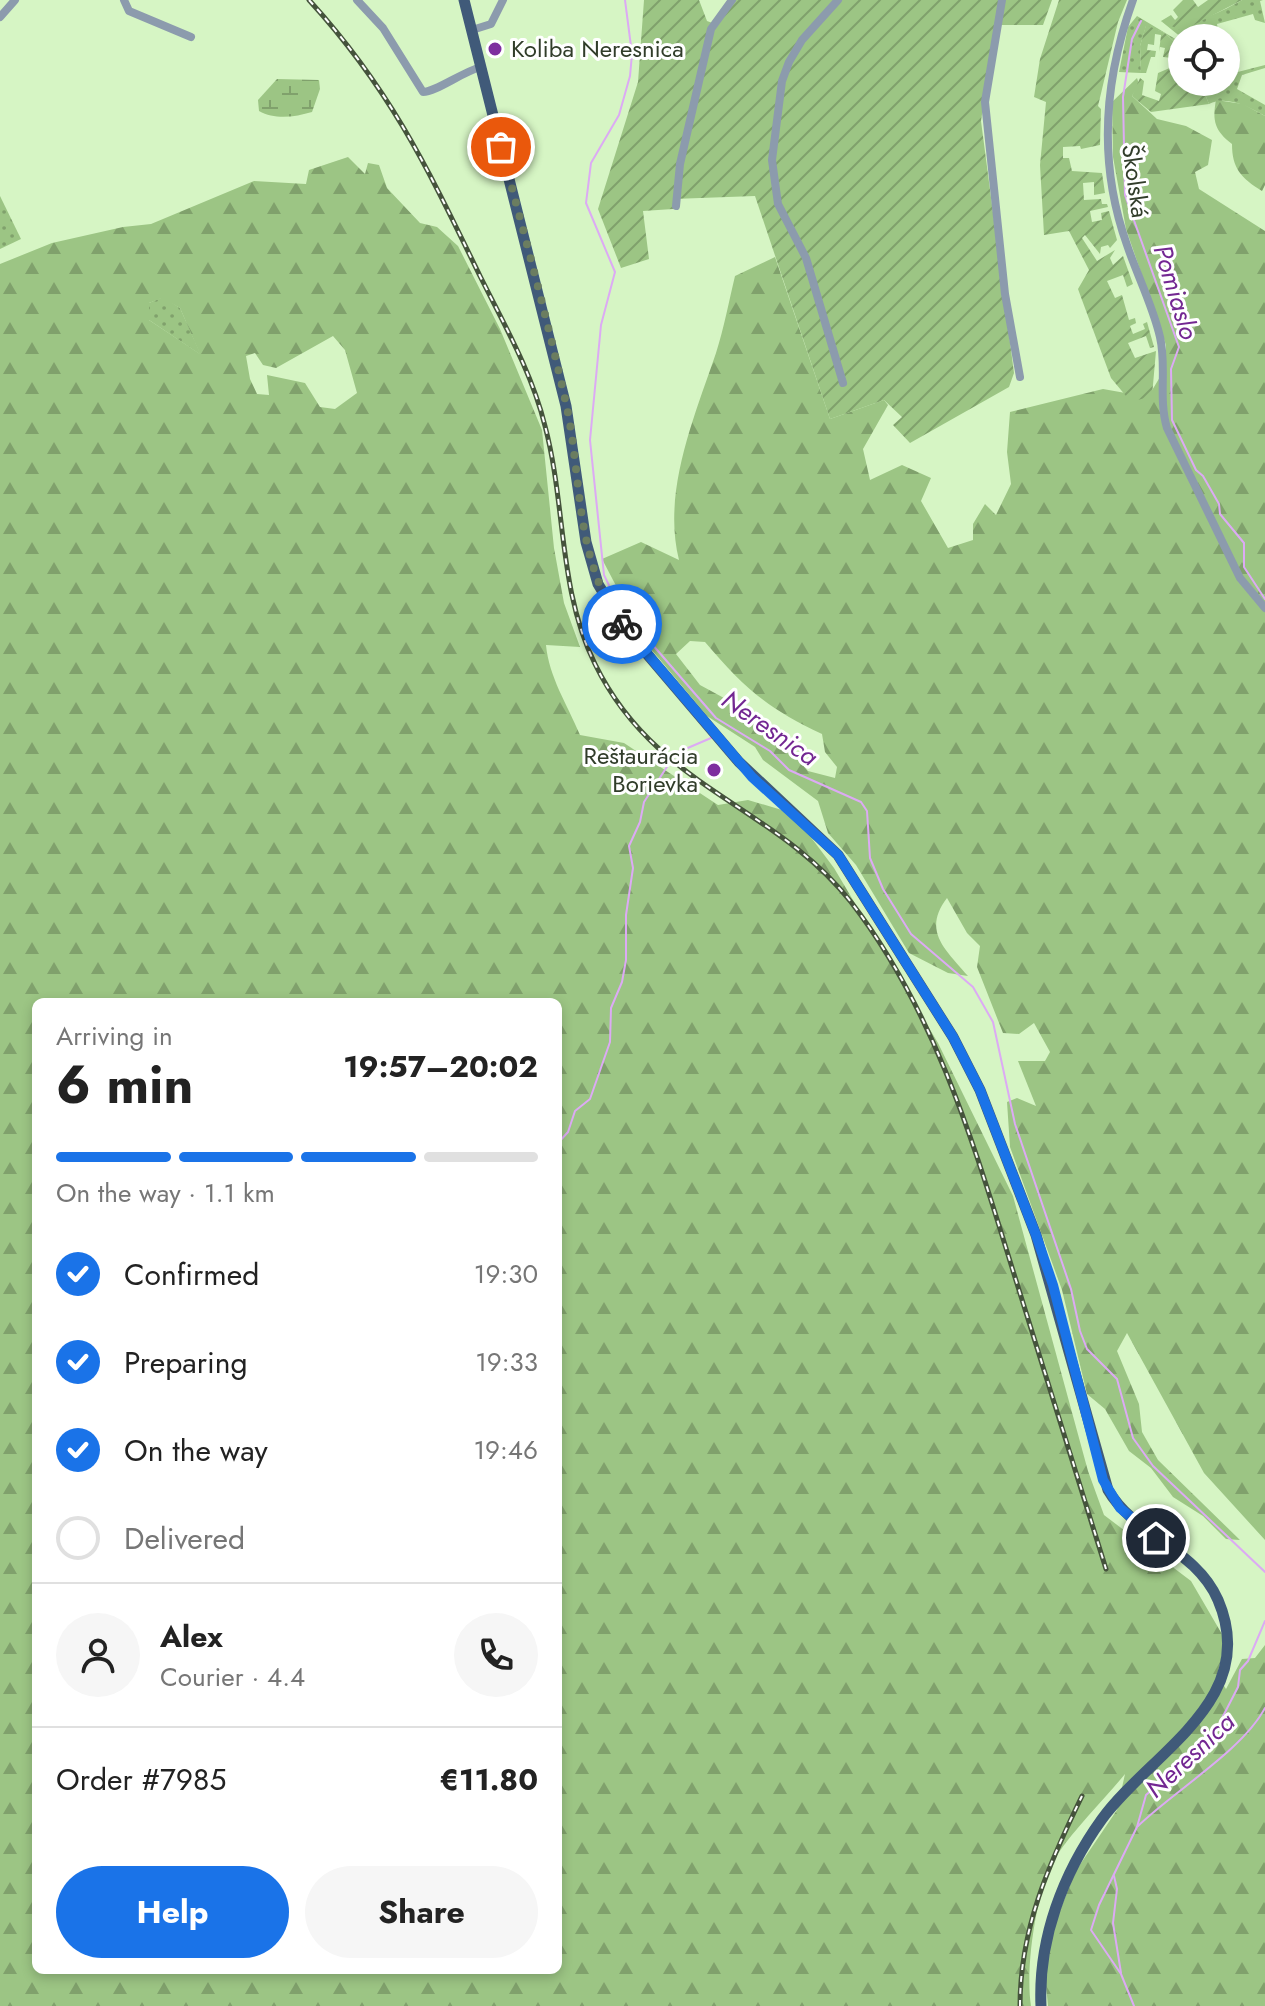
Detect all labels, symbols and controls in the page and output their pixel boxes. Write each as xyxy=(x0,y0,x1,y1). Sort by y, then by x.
map controls xyxy=(1168,24,1240,96)
button: locate xyxy=(1168,24,1240,96)
place label: Koliba Neresnica xyxy=(511,31,684,66)
marker: Koliba Neresnica xyxy=(486,40,504,58)
pin xyxy=(467,113,535,181)
icon: bag xyxy=(479,125,523,169)
street label: Školská xyxy=(1113,142,1158,220)
water label: Pomiaslo xyxy=(1144,240,1208,344)
courier xyxy=(582,584,662,664)
icon: bike xyxy=(600,602,644,646)
water label: Neresnica xyxy=(714,681,827,776)
place label: Reštaurácia Borievka xyxy=(583,738,698,801)
marker: Reštaurácia Borievka xyxy=(705,761,723,779)
text: Arriving in xyxy=(56,1017,173,1055)
text: 19:57–20:02 xyxy=(343,1045,538,1088)
text: 6 min xyxy=(56,1047,193,1123)
text: On the way · 1.1 km xyxy=(56,1174,275,1212)
icon: check xyxy=(56,1252,100,1296)
text: Confirmed xyxy=(124,1253,259,1296)
text: 19:30 xyxy=(474,1255,538,1293)
icon: check xyxy=(56,1340,100,1384)
text: Preparing xyxy=(124,1341,248,1384)
text: 19:33 xyxy=(475,1343,538,1381)
icon: check xyxy=(56,1428,100,1472)
text: On the way xyxy=(124,1429,268,1472)
text: 19:46 xyxy=(473,1431,538,1469)
pin xyxy=(1122,1504,1190,1572)
icon: home xyxy=(1134,1516,1178,1560)
text: Delivered xyxy=(124,1517,245,1560)
button: person xyxy=(56,1613,140,1697)
button: phone xyxy=(454,1613,538,1697)
text: Alex xyxy=(160,1615,223,1658)
text: Courier · 4.4 xyxy=(160,1658,305,1696)
water label: Neresnica xyxy=(1137,1703,1244,1806)
text: Order #7985 xyxy=(56,1758,226,1801)
text: €11.80 xyxy=(439,1758,538,1801)
button: Help xyxy=(56,1866,289,1958)
button: Share xyxy=(305,1866,538,1958)

